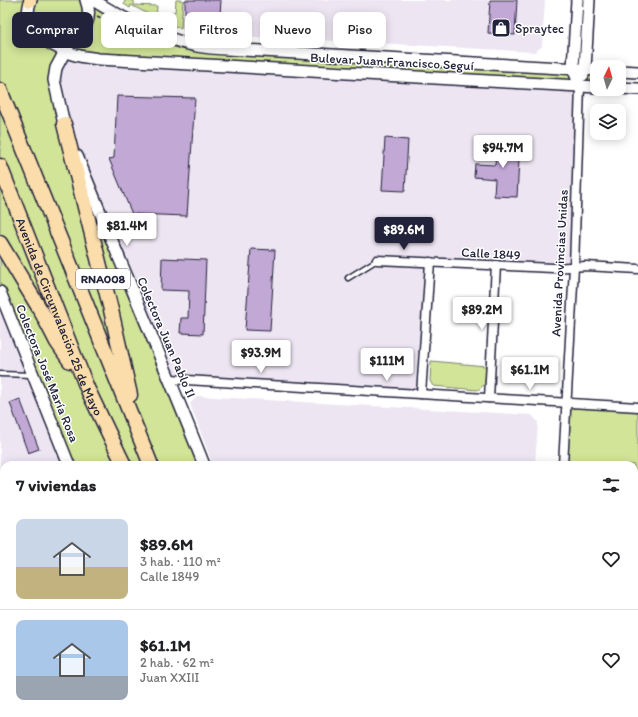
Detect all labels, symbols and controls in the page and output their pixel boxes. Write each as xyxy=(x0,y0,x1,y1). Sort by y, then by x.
chip: Comprar xyxy=(12,12,93,48)
chip: Alquilar xyxy=(101,12,177,48)
chip: Filtros xyxy=(185,12,252,48)
chip: Nuevo xyxy=(260,12,325,48)
chip: Piso xyxy=(333,12,386,48)
shop icon: Spraytec xyxy=(490,17,512,39)
place label: Spraytec xyxy=(515,21,564,36)
street label: Bulevar Juan Francisco Seguí xyxy=(310,50,475,73)
north arrow xyxy=(590,60,626,96)
map controls xyxy=(590,60,626,140)
button: layers xyxy=(590,104,626,140)
pin: $94.7M xyxy=(470,135,536,169)
text: $94.7M xyxy=(482,140,524,155)
street label: Avenida Provincias Unidas xyxy=(548,189,571,337)
pin: $81.4M xyxy=(94,213,160,247)
street label: Avenida de Circunvalación 25 de Mayo xyxy=(13,216,106,418)
pin: $89.6M xyxy=(371,217,437,251)
text: $81.4M xyxy=(107,218,147,233)
text: $89.6M xyxy=(384,222,424,237)
street label: Calle 1849 xyxy=(461,244,521,263)
road number: RNA008 xyxy=(76,269,130,289)
street label: Colectora Juan Pablo II xyxy=(134,275,199,400)
pin: $89.2M xyxy=(449,297,515,331)
street label: Colectora José María Rosa xyxy=(13,302,82,445)
text: $89.2M xyxy=(462,302,502,317)
pin: $93.9M xyxy=(228,340,294,374)
text: $93.9M xyxy=(241,345,281,360)
pin: $111M xyxy=(359,348,415,382)
text: $111M xyxy=(370,353,404,368)
pin: $61.1M xyxy=(497,357,563,391)
text: $61.1M xyxy=(511,362,549,377)
icon: filters xyxy=(600,474,622,496)
text: 7 viviendas xyxy=(16,475,96,495)
text: $89.6M xyxy=(140,534,193,554)
icon: home xyxy=(48,535,96,583)
icon: heart xyxy=(600,548,622,570)
text: 3 hab. · 110 m² xyxy=(140,554,221,569)
text: Calle 1849 xyxy=(140,569,199,584)
text: $61.1M xyxy=(140,635,191,655)
icon: home xyxy=(48,636,96,684)
icon: heart xyxy=(600,649,622,671)
text: 2 hab. · 62 m² xyxy=(140,655,214,670)
text: Juan XXIII xyxy=(140,670,199,685)

